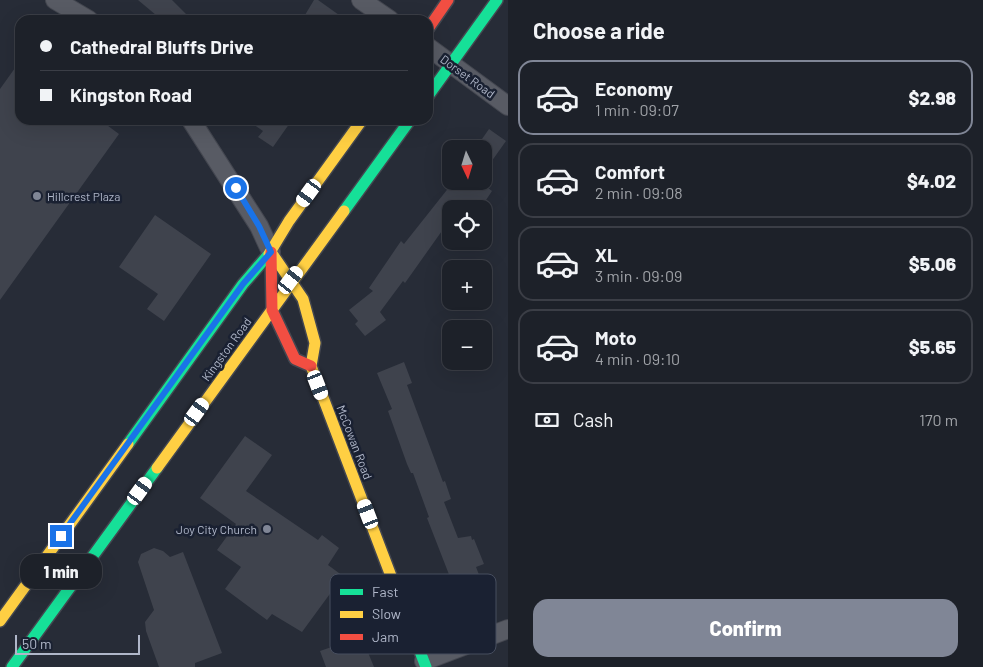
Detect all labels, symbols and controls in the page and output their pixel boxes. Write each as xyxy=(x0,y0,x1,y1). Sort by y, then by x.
text: Choose a ride xyxy=(533,17,665,43)
text: Cathedral Bluffs Drive xyxy=(70,35,254,58)
street label: Dorset Road xyxy=(438,52,498,100)
icon: car xyxy=(535,75,580,120)
text: Economy xyxy=(595,77,673,100)
text: Kingston Road xyxy=(70,83,192,106)
text: $2.98 xyxy=(909,86,956,109)
text: 1 min · 09:07 xyxy=(595,100,679,119)
north arrow xyxy=(442,140,492,190)
map controls xyxy=(442,140,492,370)
icon: car xyxy=(535,158,580,203)
text: Comfort xyxy=(595,160,665,183)
text: $4.02 xyxy=(907,169,956,192)
car xyxy=(294,176,323,210)
route start xyxy=(225,177,247,199)
text: 2 min · 09:08 xyxy=(595,183,683,202)
place label: Hillcrest Plaza xyxy=(47,189,120,203)
marker: Hillcrest Plaza xyxy=(31,190,43,202)
button: locate xyxy=(442,200,492,250)
icon: car xyxy=(535,241,580,286)
text: XL xyxy=(595,243,618,266)
text: $5.06 xyxy=(909,252,956,275)
button: + xyxy=(442,260,492,310)
car xyxy=(275,264,306,296)
text: 3 min · 09:09 xyxy=(595,266,682,285)
street label: Kingston Road xyxy=(198,315,254,383)
button: − xyxy=(442,320,492,370)
icon: car xyxy=(535,324,580,369)
text: Moto xyxy=(595,326,637,349)
text: $5.65 xyxy=(909,335,956,358)
text: 4 min · 09:10 xyxy=(595,349,680,368)
car xyxy=(305,368,330,402)
car xyxy=(182,395,211,429)
street label: McCowan Road xyxy=(334,403,376,481)
icon: cash xyxy=(533,406,561,434)
text: Cash xyxy=(573,408,614,431)
text: 170 m xyxy=(919,410,958,429)
car xyxy=(125,474,154,508)
car xyxy=(355,497,380,531)
place label: Joy City Church xyxy=(176,522,257,536)
marker: Joy City Church xyxy=(261,523,273,535)
route end xyxy=(50,525,72,547)
callout: 1 min xyxy=(20,554,102,588)
text: 1 min xyxy=(43,562,79,581)
legend xyxy=(330,574,496,654)
text: Fast xyxy=(372,583,398,600)
button: Confirm xyxy=(533,599,958,657)
text: Slow xyxy=(372,605,401,622)
text: Jam xyxy=(372,628,399,645)
scale bar xyxy=(15,632,140,655)
text: 50 m xyxy=(22,635,51,652)

